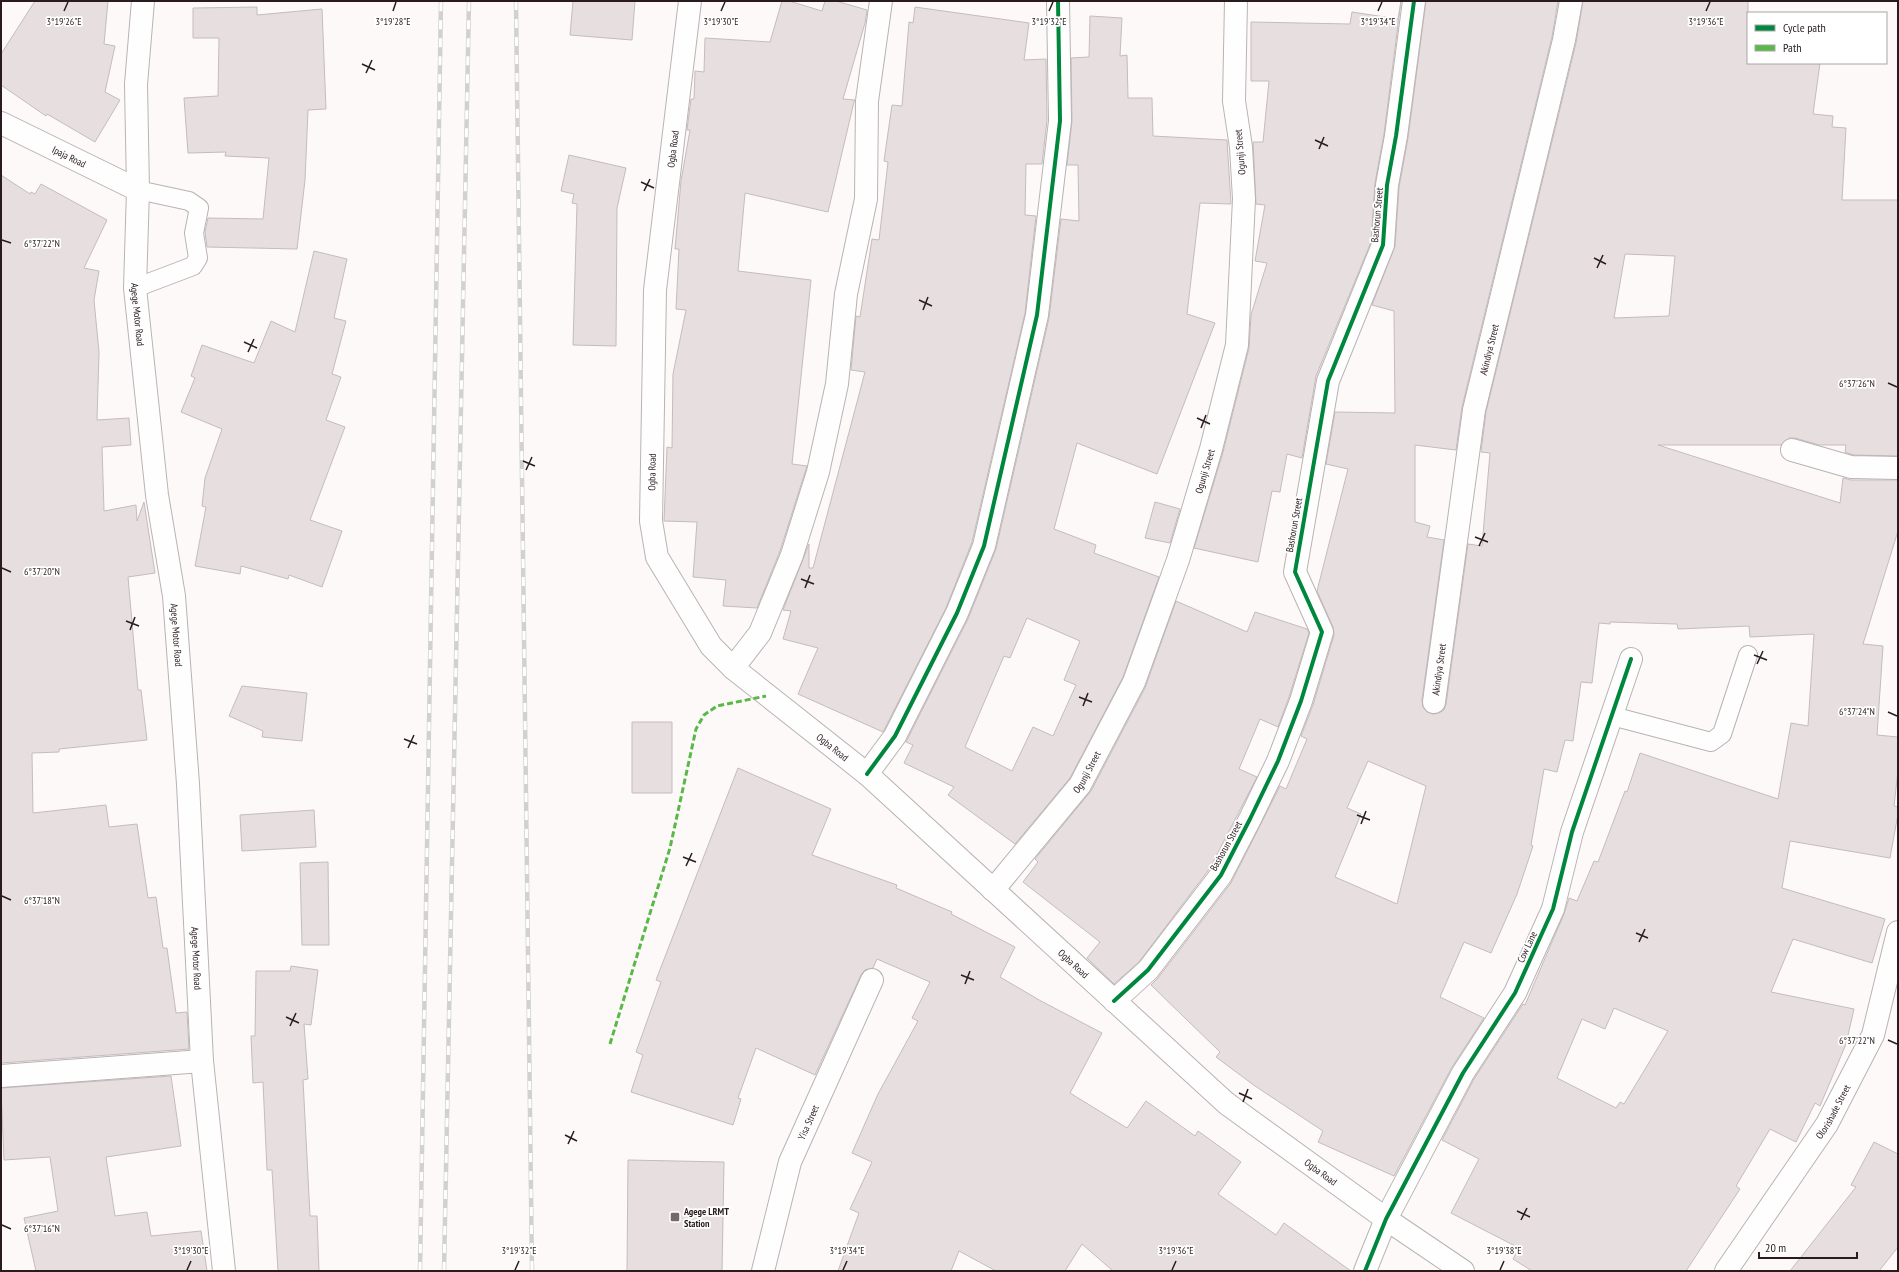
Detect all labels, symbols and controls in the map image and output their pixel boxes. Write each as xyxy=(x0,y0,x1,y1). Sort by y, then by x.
legend xyxy=(1747,12,1887,64)
text: 3°19'26"E xyxy=(47,15,81,28)
text: 3°19'28"E xyxy=(376,15,410,28)
text: 3°19'30"E xyxy=(704,15,738,28)
text: 3°19'32"E xyxy=(1032,15,1066,28)
text: 3°19'34"E xyxy=(1361,15,1395,28)
text: 3°19'36"E xyxy=(1689,15,1723,28)
text: Cycle path xyxy=(1783,20,1826,35)
text: Path xyxy=(1783,40,1801,55)
street label: Ogunji Street xyxy=(1232,128,1248,175)
street label: Ogba Road xyxy=(664,130,682,168)
street label: Ipaja Road xyxy=(50,143,88,170)
street label: Bashorun Street xyxy=(1368,187,1386,243)
text: 6°37'22"N xyxy=(24,237,60,250)
street label: Agege Motor Road xyxy=(128,283,148,347)
street label: Akindiya Street xyxy=(1476,322,1501,376)
text: 6°37'26"N xyxy=(1839,377,1875,390)
street label: Ogunji Street xyxy=(1192,447,1217,495)
street label: Ogba Road xyxy=(645,453,659,491)
street label: Bashorun Street xyxy=(1283,496,1305,553)
text: 6°37'20"N xyxy=(24,565,60,578)
street label: Agege Motor Road xyxy=(168,603,186,667)
street label: Akindiya Street xyxy=(1428,642,1449,696)
text: 6°37'24"N xyxy=(1839,705,1875,718)
street label: Ogba Road xyxy=(814,730,851,764)
street label: Ogunji Street xyxy=(1070,749,1103,795)
street label: Bashorun Street xyxy=(1207,819,1245,873)
text: 6°37'18"N xyxy=(24,894,60,907)
street label: Agege Motor Road xyxy=(189,926,205,990)
street label: Cow Lane xyxy=(1514,929,1540,965)
street label: Ogba Road xyxy=(1055,946,1092,981)
text: 6°37'22"N xyxy=(1839,1034,1875,1047)
street label: Olorishade Street xyxy=(1812,1082,1853,1141)
street label: Yisa Street xyxy=(794,1102,822,1142)
street label: Ogba Road xyxy=(1302,1156,1340,1188)
place label: Agege LRMT Station xyxy=(683,1205,729,1230)
marker: Agege LRMT Station xyxy=(669,1211,681,1223)
text: 6°37'16"N xyxy=(24,1222,60,1235)
scale bar xyxy=(1759,1234,1857,1260)
text: 20 m xyxy=(1765,1240,1786,1255)
text: 3°19'30"E xyxy=(174,1244,208,1257)
text: 3°19'32"E xyxy=(502,1244,536,1257)
text: 3°19'34"E xyxy=(830,1244,864,1257)
text: 3°19'36"E xyxy=(1159,1244,1193,1257)
text: 3°19'38"E xyxy=(1487,1244,1521,1257)

